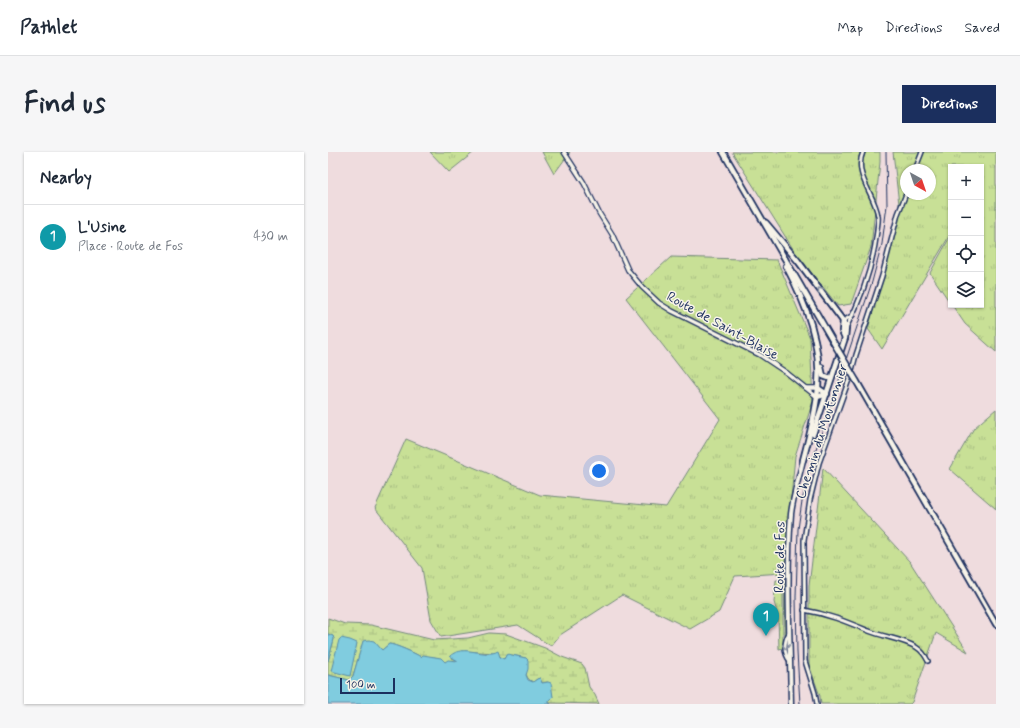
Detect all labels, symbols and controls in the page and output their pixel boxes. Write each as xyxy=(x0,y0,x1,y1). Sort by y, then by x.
text: Pathlet xyxy=(20,15,77,40)
text: Map xyxy=(837,19,863,37)
text: Directions xyxy=(885,19,943,37)
text: Saved xyxy=(965,19,1000,37)
button: Directions xyxy=(902,85,996,123)
text: Find us xyxy=(24,86,105,123)
north arrow xyxy=(900,164,936,200)
map controls xyxy=(948,164,984,308)
button: + xyxy=(948,164,984,200)
text: Nearby xyxy=(40,167,92,189)
button: − xyxy=(948,200,984,236)
text: L'Usine xyxy=(78,218,126,238)
text: 1 xyxy=(50,228,56,245)
text: 430 m xyxy=(253,228,288,245)
button: locate xyxy=(948,236,984,272)
text: Place · Route de Fos xyxy=(78,238,183,255)
button: layers xyxy=(948,272,984,308)
one-way arrow xyxy=(818,287,825,294)
street label: Route de Saint-Blaise xyxy=(663,288,782,364)
street label: Chemin du Moutonnier xyxy=(792,361,852,501)
your location xyxy=(589,461,609,481)
street label: Route de Fos xyxy=(770,521,790,593)
pin: 1 xyxy=(753,603,779,636)
one-way arrow xyxy=(781,644,790,650)
scale bar xyxy=(340,676,395,695)
text: 100 m xyxy=(346,678,376,692)

